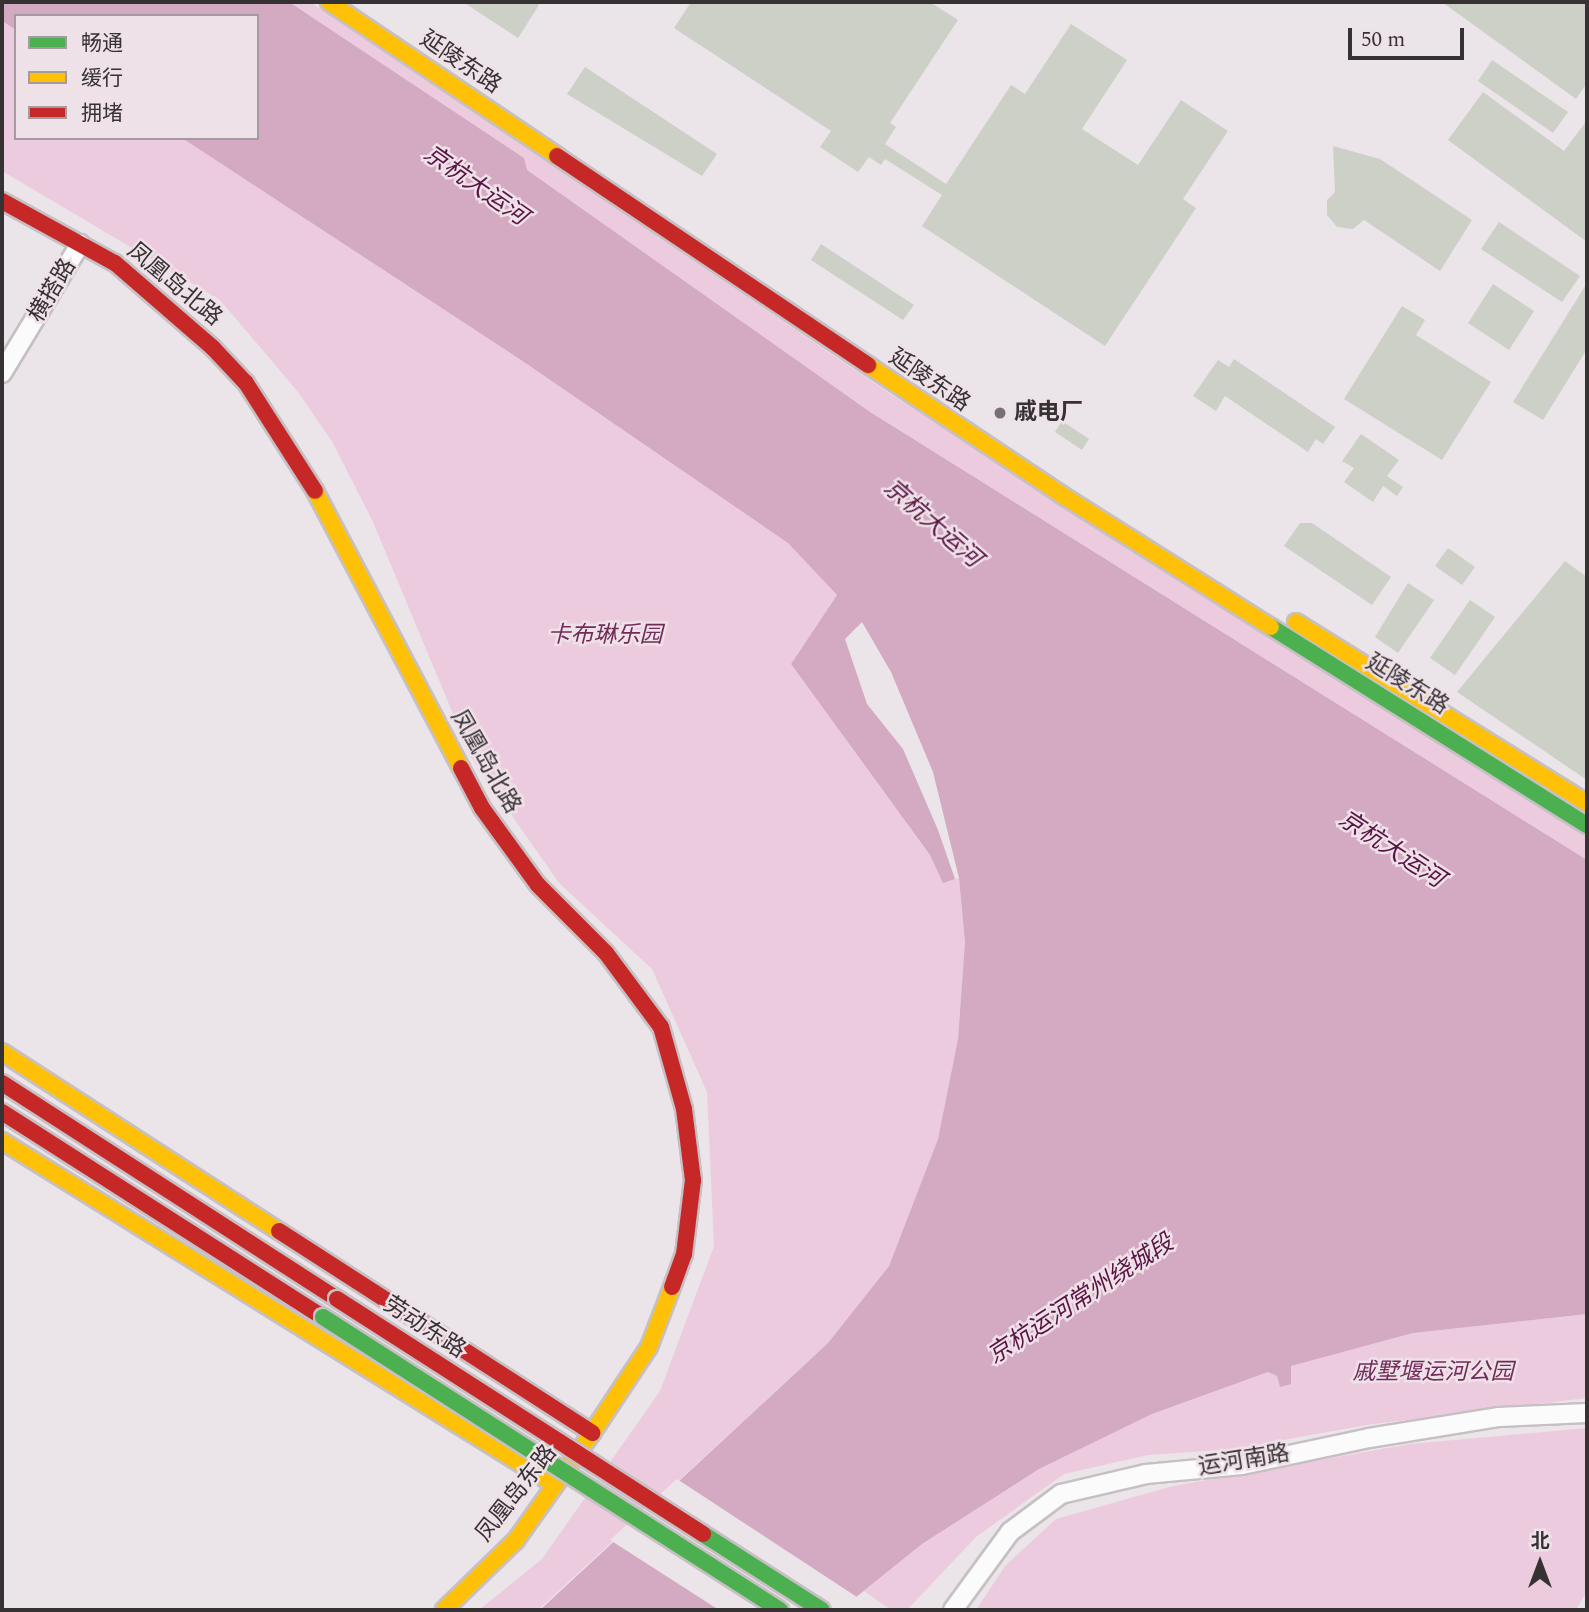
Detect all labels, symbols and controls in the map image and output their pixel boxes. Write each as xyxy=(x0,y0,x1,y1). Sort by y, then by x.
legend xyxy=(14,14,259,140)
scale bar xyxy=(1351,14,1466,58)
text: 50 m xyxy=(1361,24,1405,56)
street label: 延陵东路 xyxy=(414,26,506,100)
text: 畅通 xyxy=(81,28,123,60)
text: 缓行 xyxy=(81,63,123,95)
text: 拥堵 xyxy=(81,98,123,130)
water label: 京杭大运河 xyxy=(418,140,532,232)
street label: 凤凰岛北路 xyxy=(121,237,227,333)
street label: 横搭路 xyxy=(23,254,83,328)
street label: 延陵东路 xyxy=(883,344,975,418)
place label: 戚电厂 xyxy=(1014,399,1083,427)
marker: 戚电厂 xyxy=(992,405,1008,421)
water label: 京杭大运河 xyxy=(877,474,987,574)
park label: 卡布琳乐园 xyxy=(548,622,662,650)
street label: 延陵东路 xyxy=(1361,649,1453,721)
street label: 凤凰岛北路 xyxy=(444,705,526,819)
water label: 京杭大运河 xyxy=(1333,805,1449,895)
water label: 京杭运河常州绕城段 xyxy=(983,1229,1179,1371)
street label: 劳动东路 xyxy=(378,1291,470,1365)
park label: 戚墅堰运河公园 xyxy=(1353,1359,1513,1387)
street label: 凤凰岛东路 xyxy=(471,1440,563,1548)
street label: 运河南路 xyxy=(1196,1440,1292,1482)
text: 北 xyxy=(1530,1527,1550,1556)
north arrow xyxy=(1505,1528,1575,1598)

